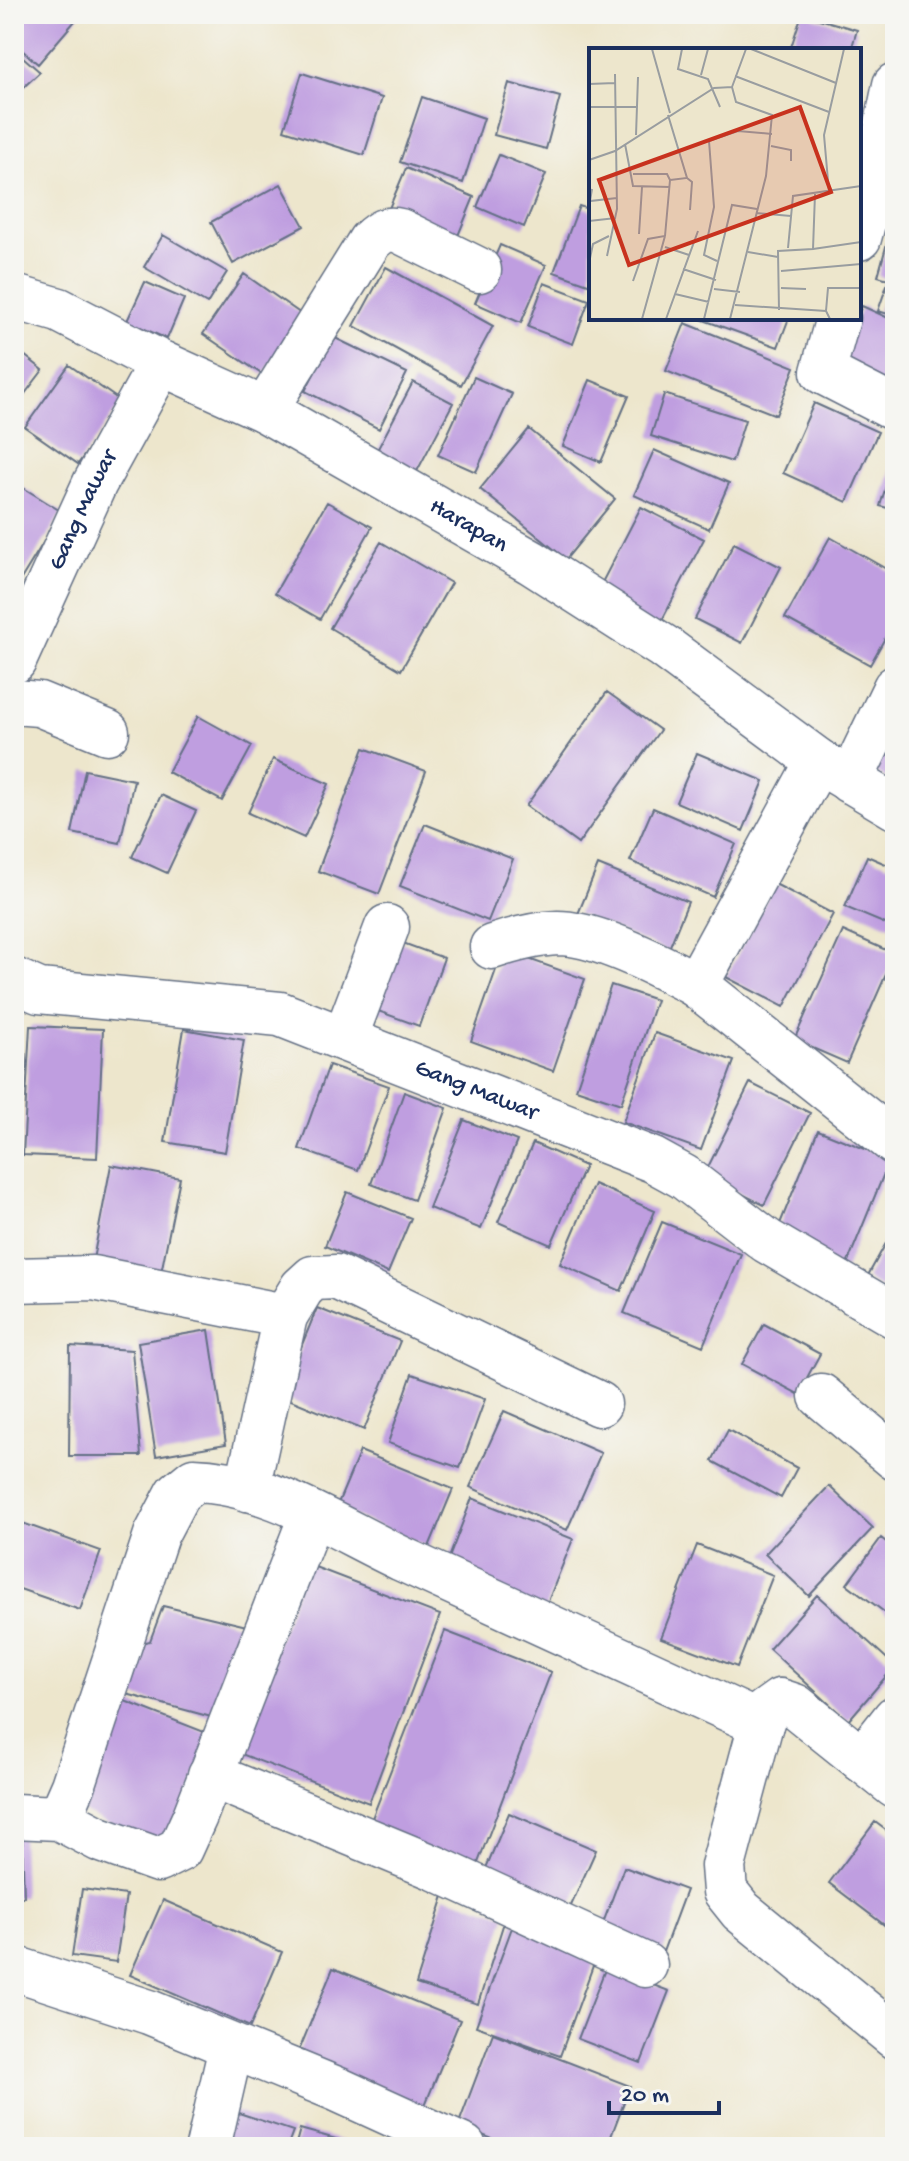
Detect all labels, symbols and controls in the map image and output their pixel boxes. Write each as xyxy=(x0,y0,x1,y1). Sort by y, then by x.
inset map xyxy=(589,48,861,320)
street label: Gang Mawar xyxy=(43,443,126,575)
street label: Harapan xyxy=(424,492,513,560)
street label: Gang Mawar xyxy=(410,1054,544,1129)
scale bar xyxy=(609,2065,719,2115)
text: 20 m xyxy=(621,2082,669,2111)

